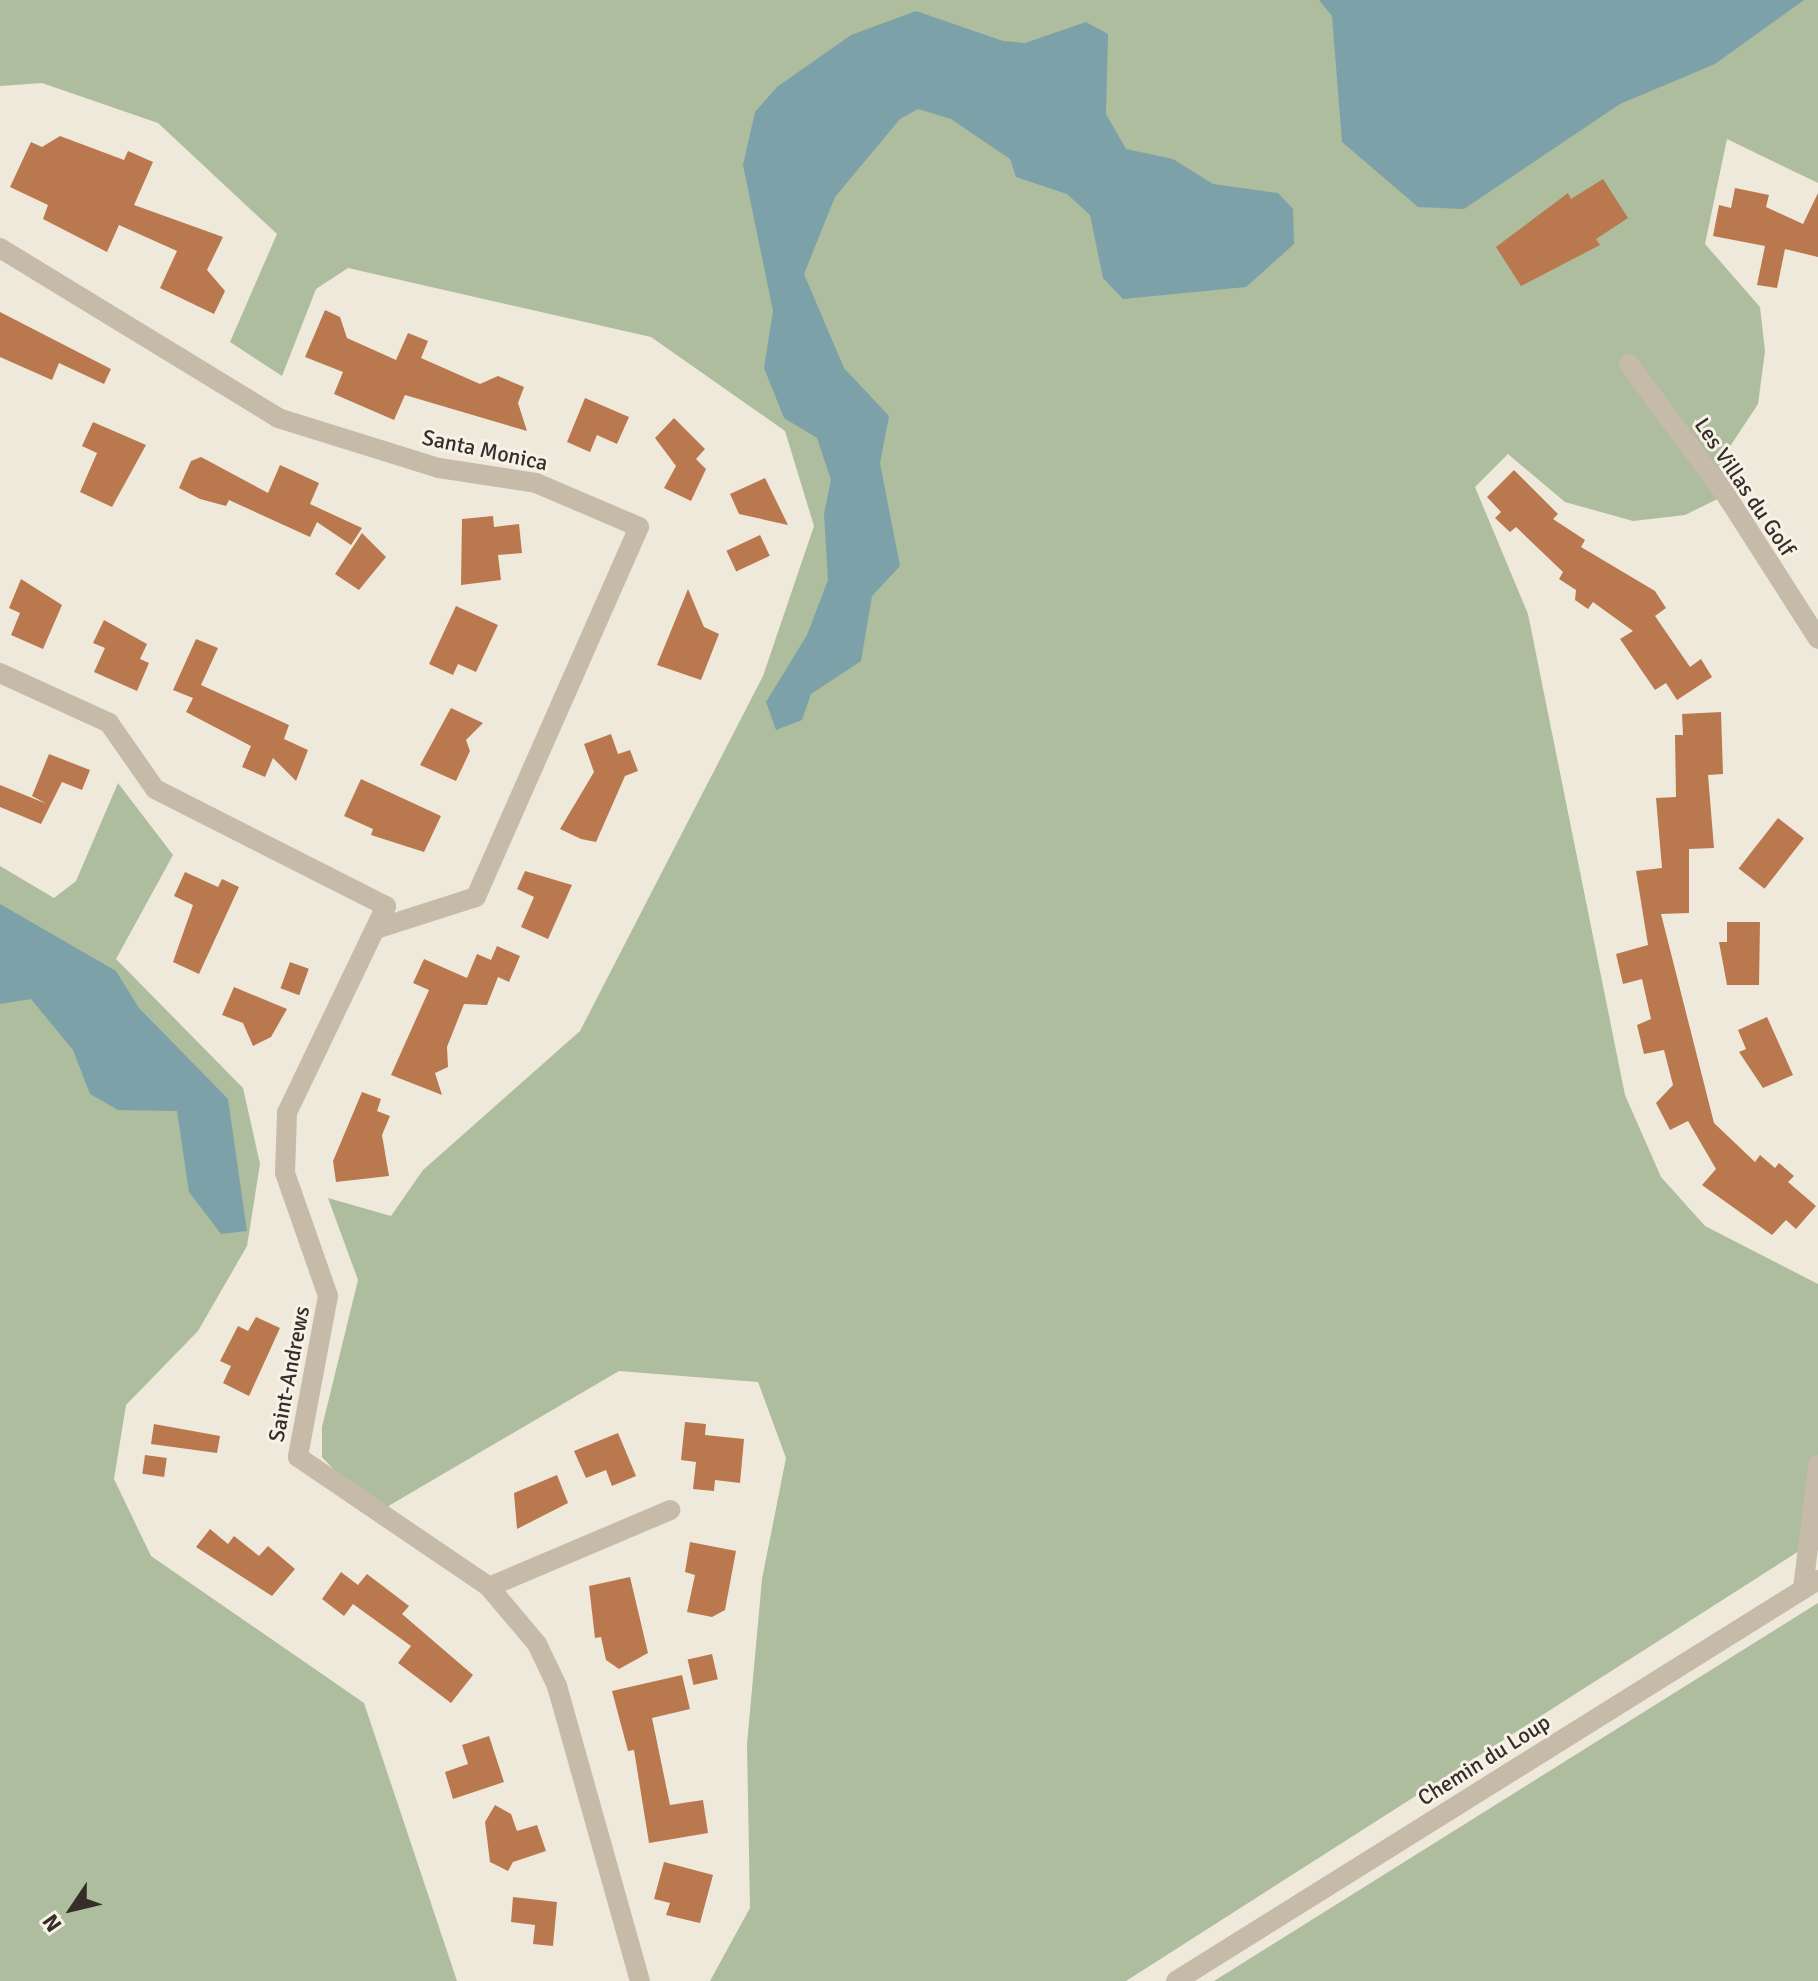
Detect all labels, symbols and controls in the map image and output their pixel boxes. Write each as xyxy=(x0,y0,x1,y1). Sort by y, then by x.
street label: Les Villas du Golf xyxy=(1689,413,1801,561)
street label: Santa Monica xyxy=(420,424,550,476)
street label: Saint-Andrews xyxy=(263,1304,315,1444)
street label: Chemin du Loup xyxy=(1413,1709,1555,1811)
north arrow xyxy=(32,1869,112,1949)
text: N xyxy=(36,1909,67,1937)

